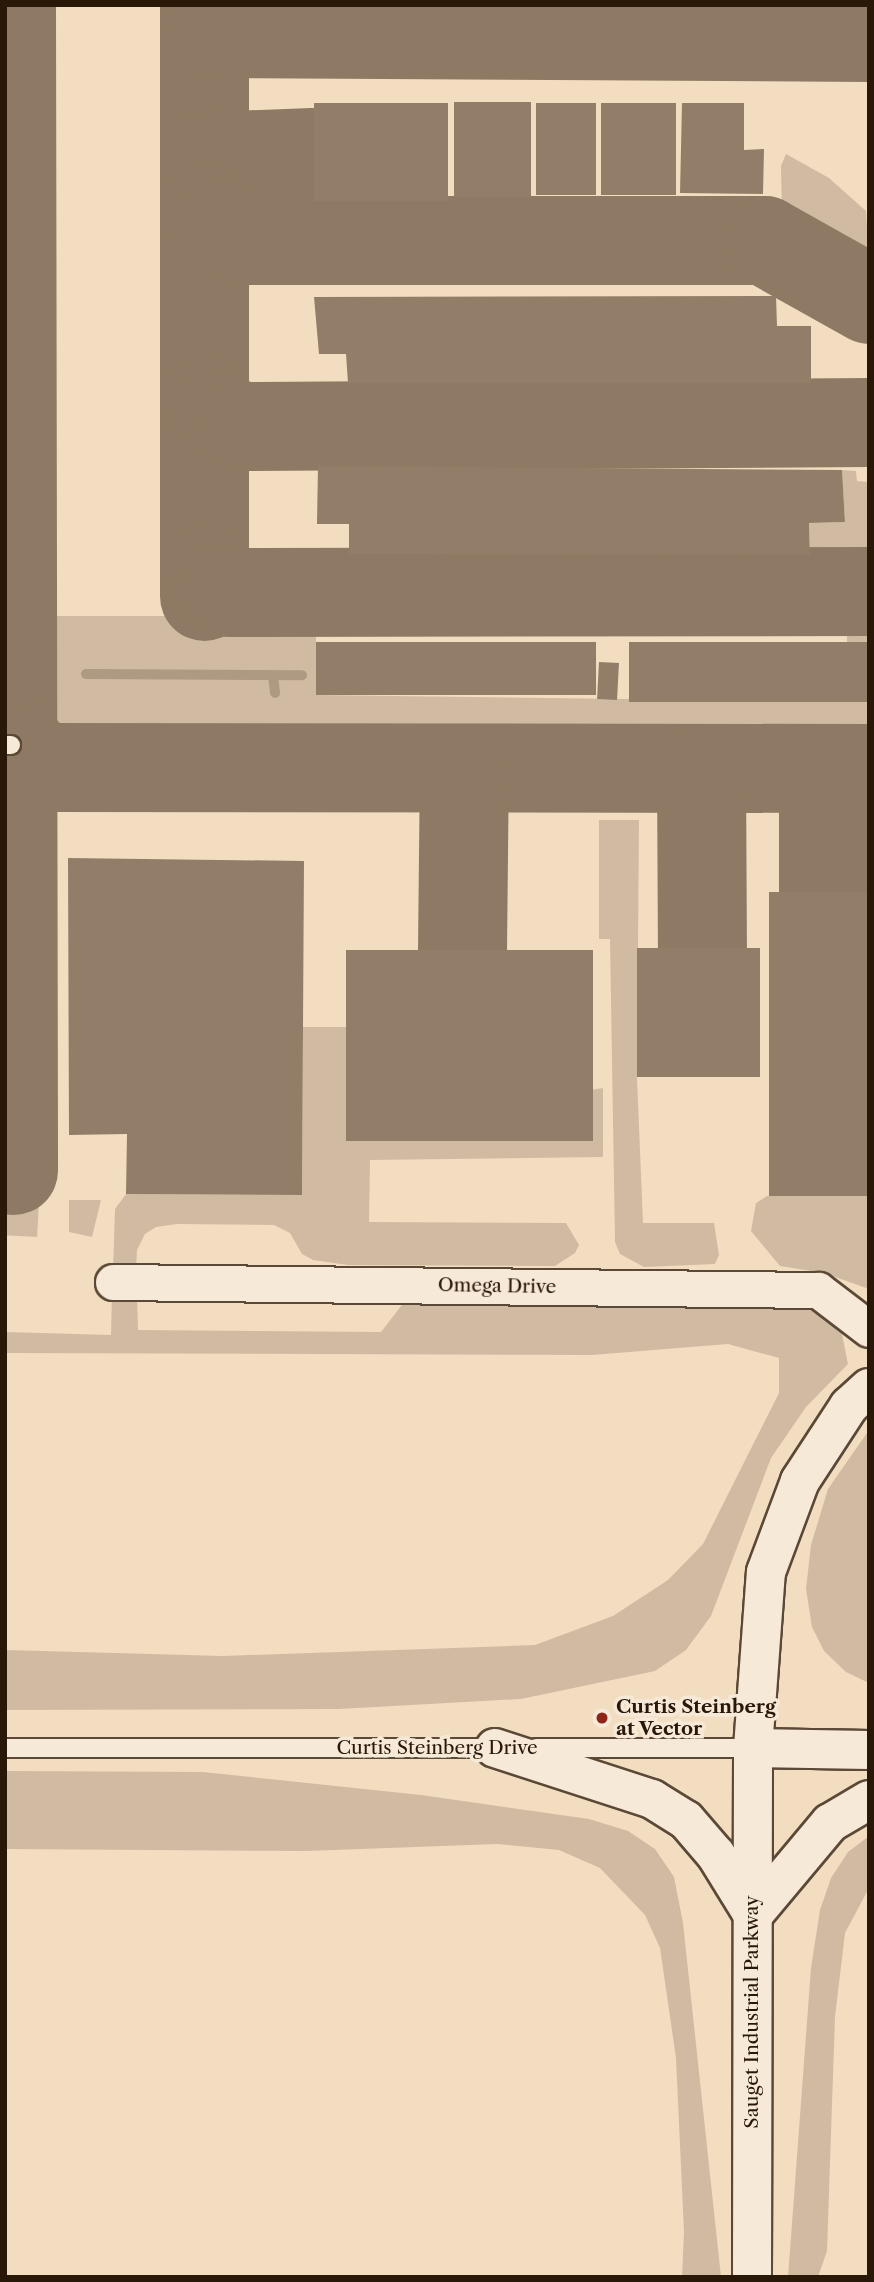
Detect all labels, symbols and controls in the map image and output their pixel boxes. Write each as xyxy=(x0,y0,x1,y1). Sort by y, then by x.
street label: Omega Drive xyxy=(438,1274,556,1298)
place label: Curtis Steinberg at Vector xyxy=(616,1696,776,1740)
marker: Curtis Steinberg at Vector xyxy=(594,1710,610,1726)
street label: Curtis Steinberg Drive xyxy=(336,1737,538,1759)
street label: Sauget Industrial Parkway xyxy=(741,1895,763,2129)

